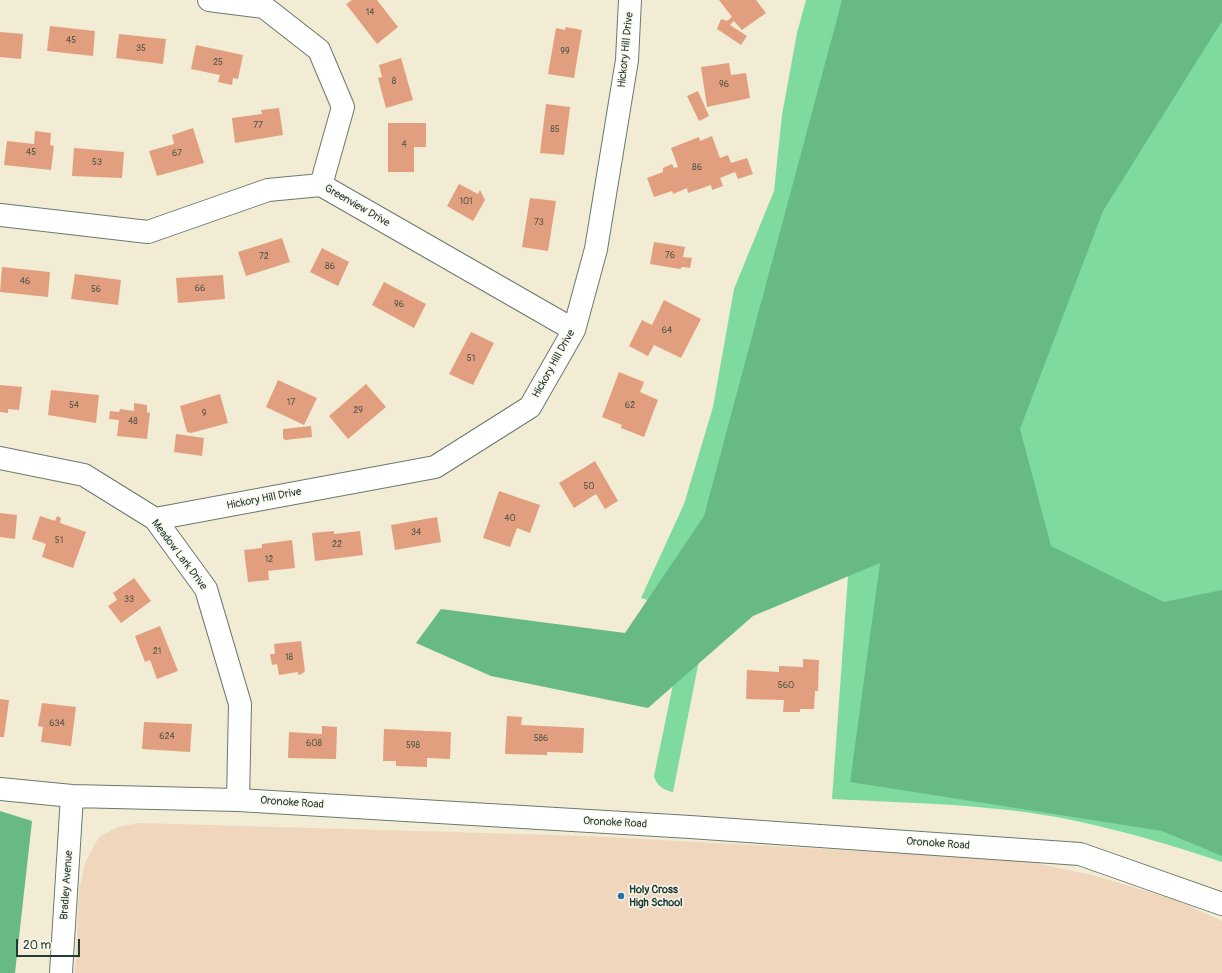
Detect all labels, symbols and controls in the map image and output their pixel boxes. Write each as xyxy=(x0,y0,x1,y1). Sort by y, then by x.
house number: 14 xyxy=(366,8,374,18)
street label: Hickory Hill Drive xyxy=(615,11,637,89)
house number: 45 xyxy=(66,36,76,46)
house number: 35 xyxy=(136,44,146,54)
house number: 99 xyxy=(560,47,570,57)
house number: 25 xyxy=(213,58,223,68)
house number: 8 xyxy=(392,77,396,87)
house number: 96 xyxy=(719,80,729,90)
house number: 77 xyxy=(253,121,263,131)
house number: 85 xyxy=(550,125,560,135)
house number: 4 xyxy=(401,140,407,150)
house number: 45 xyxy=(26,148,36,158)
house number: 67 xyxy=(172,149,182,159)
house number: 53 xyxy=(92,158,102,168)
house number: 86 xyxy=(692,163,702,173)
street label: Greenview Drive xyxy=(322,182,392,230)
house number: 101 xyxy=(459,197,473,207)
house number: 73 xyxy=(534,218,544,228)
house number: 76 xyxy=(665,251,675,261)
house number: 72 xyxy=(259,252,269,262)
house number: 86 xyxy=(325,262,335,272)
house number: 46 xyxy=(20,277,30,287)
house number: 66 xyxy=(195,284,205,294)
house number: 56 xyxy=(91,285,101,295)
house number: 96 xyxy=(394,300,404,310)
house number: 64 xyxy=(662,326,672,336)
street label: Hickory Hill Drive xyxy=(530,328,578,400)
house number: 51 xyxy=(467,354,475,364)
house number: 17 xyxy=(287,398,295,408)
house number: 54 xyxy=(69,401,79,411)
house number: 62 xyxy=(625,401,635,411)
house number: 29 xyxy=(353,406,363,416)
house number: 9 xyxy=(202,409,206,419)
house number: 48 xyxy=(128,417,138,427)
house number: 50 xyxy=(583,482,595,492)
street label: Hickory Hill Drive xyxy=(225,485,303,513)
house number: 40 xyxy=(504,514,516,524)
street label: Meadow Lark Drive xyxy=(148,517,210,593)
house number: 34 xyxy=(411,528,421,538)
house number: 51 xyxy=(55,536,63,546)
house number: 22 xyxy=(332,540,342,550)
house number: 12 xyxy=(265,555,273,565)
house number: 33 xyxy=(124,595,134,605)
house number: 21 xyxy=(153,647,161,657)
house number: 18 xyxy=(285,653,293,663)
house number: 560 xyxy=(778,681,794,691)
house number: 634 xyxy=(49,719,65,729)
house number: 624 xyxy=(159,732,175,742)
house number: 586 xyxy=(534,734,548,744)
house number: 608 xyxy=(306,739,322,749)
house number: 598 xyxy=(406,741,420,751)
street label: Oronoke Road xyxy=(260,794,324,812)
street label: Oronoke Road xyxy=(583,815,647,831)
street label: Oronoke Road xyxy=(906,835,970,853)
street label: Bradley Avenue xyxy=(58,850,76,920)
place label: Holy Cross High School xyxy=(629,883,683,909)
marker: Holy Cross High School xyxy=(616,891,626,901)
scale bar xyxy=(18,931,82,957)
text: 20 m xyxy=(23,938,51,953)

